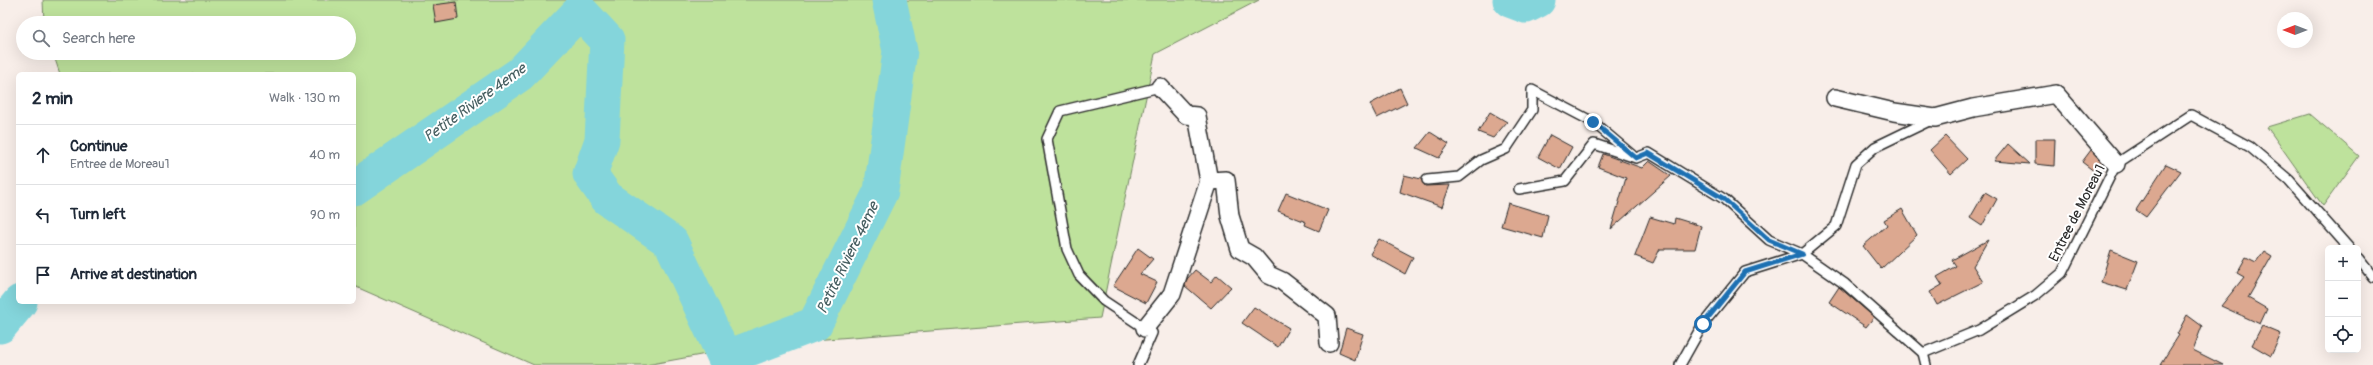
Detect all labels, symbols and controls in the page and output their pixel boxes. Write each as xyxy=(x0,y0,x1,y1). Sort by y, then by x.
north arrow xyxy=(2277,12,2313,48)
search box xyxy=(16,16,356,60)
icon: search xyxy=(30,27,52,49)
text: Search here xyxy=(62,29,135,48)
water label: Petite Riviere 4eme xyxy=(420,58,531,147)
text: 2 min xyxy=(32,88,73,109)
text: Walk · 130 m xyxy=(269,90,340,106)
route end xyxy=(1584,113,1602,131)
text: Continue xyxy=(70,137,128,156)
icon: ahead xyxy=(32,144,54,166)
text: 40 m xyxy=(309,147,340,163)
text: Entree de Moreau1 xyxy=(70,156,170,172)
street label: Entree de Moreau1 xyxy=(2045,161,2109,265)
water label: Petite Riviere 4eme xyxy=(813,198,884,317)
icon: left xyxy=(32,204,54,226)
text: Turn left xyxy=(70,205,126,224)
text: 90 m xyxy=(310,207,340,223)
map controls xyxy=(2325,245,2361,353)
button: + xyxy=(2325,245,2361,281)
icon: arrive xyxy=(32,264,54,286)
text: Arrive at destination xyxy=(70,265,197,284)
button: − xyxy=(2325,281,2361,317)
route start xyxy=(1694,315,1712,333)
button: locate xyxy=(2325,317,2361,353)

